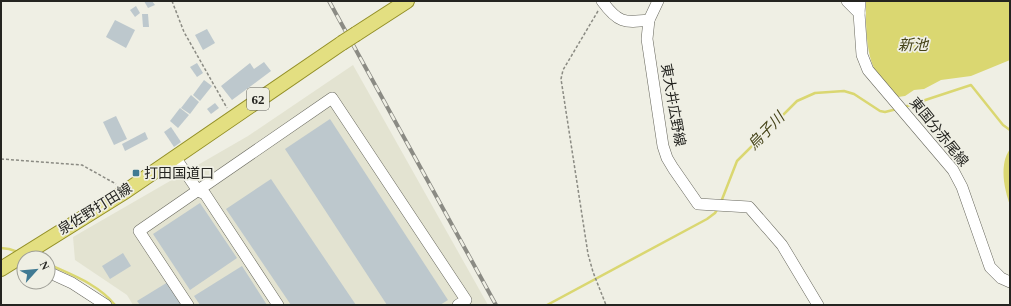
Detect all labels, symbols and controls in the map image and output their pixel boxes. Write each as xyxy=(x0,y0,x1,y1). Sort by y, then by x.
water label: 新池 xyxy=(898,37,930,53)
street label: 東大井広野線 xyxy=(658,62,689,148)
road number: 62 xyxy=(247,88,269,110)
street label: 東国分赤尾線 xyxy=(907,95,971,169)
water label: 烏子川 xyxy=(745,108,789,153)
place label: 打田国道口 xyxy=(144,166,214,181)
marker: 打田国道口 xyxy=(131,168,141,178)
street label: 泉佐野打田線 xyxy=(55,180,135,238)
north arrow xyxy=(16,250,56,290)
text: N xyxy=(38,259,52,272)

